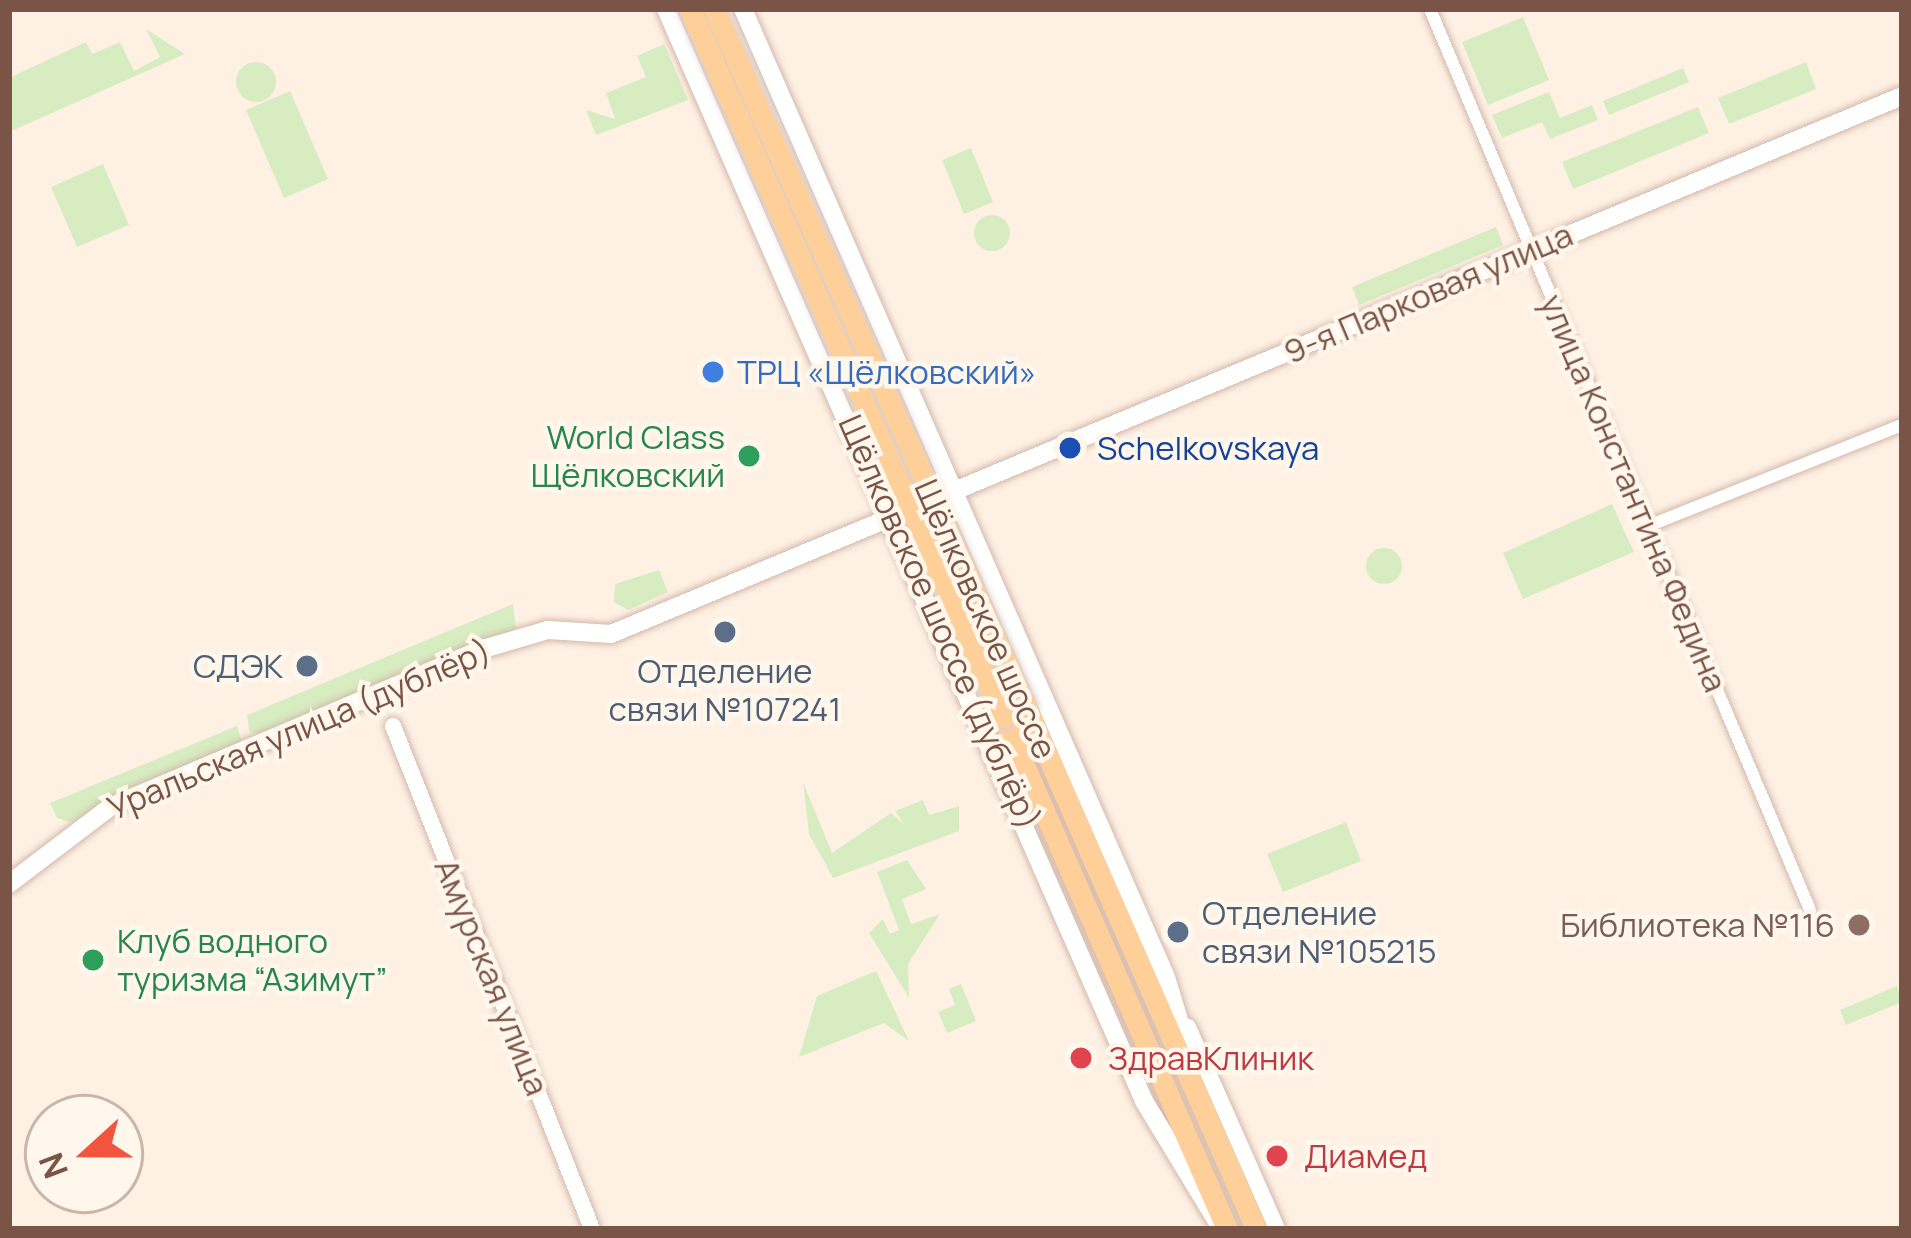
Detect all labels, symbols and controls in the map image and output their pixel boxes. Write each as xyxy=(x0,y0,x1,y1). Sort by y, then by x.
street label: 9-я Парковая улица xyxy=(1278,214,1578,372)
street label: улица Константина Федина xyxy=(1532,288,1736,698)
place label: ТРЦ «Щёлковский» xyxy=(737,352,1036,392)
marker: ТРЦ «Щёлковский» xyxy=(700,359,726,385)
street label: Щёлковское шоссе (дублёр) xyxy=(831,409,1049,835)
place label: World Class Щёлковский xyxy=(531,417,725,495)
place label: Schelkovskaya xyxy=(1097,428,1319,468)
marker: Schelkovskaya xyxy=(1054,432,1086,464)
marker: World Class Щёлковский xyxy=(736,443,762,469)
street label: Щёлковское шоссе xyxy=(907,473,1065,765)
marker: Отделение связи №107241 xyxy=(712,619,738,645)
street label: Уральская улица (дублёр) xyxy=(101,630,497,828)
place label: СДЭК xyxy=(193,646,283,686)
place label: Отделение связи №107241 xyxy=(609,651,841,729)
marker: СДЭК xyxy=(294,653,320,679)
street label: Амурская улица xyxy=(426,853,558,1101)
place label: Отделение связи №105215 xyxy=(1202,893,1437,971)
place label: Библиотека №116 xyxy=(1560,905,1835,945)
marker: Библиотека №116 xyxy=(1846,912,1872,938)
marker: Отделение связи №105215 xyxy=(1165,919,1191,945)
place label: Клуб водного туризма “Азимут” xyxy=(117,921,388,999)
marker: Клуб водного туризма “Азимут” xyxy=(80,947,106,973)
place label: ЗдравКлиник xyxy=(1108,1038,1314,1078)
marker: ЗдравКлиник xyxy=(1065,1042,1097,1074)
north arrow xyxy=(24,1094,144,1214)
place label: Диамед xyxy=(1304,1136,1427,1176)
marker: Диамед xyxy=(1261,1140,1293,1172)
text: N xyxy=(27,1147,78,1185)

